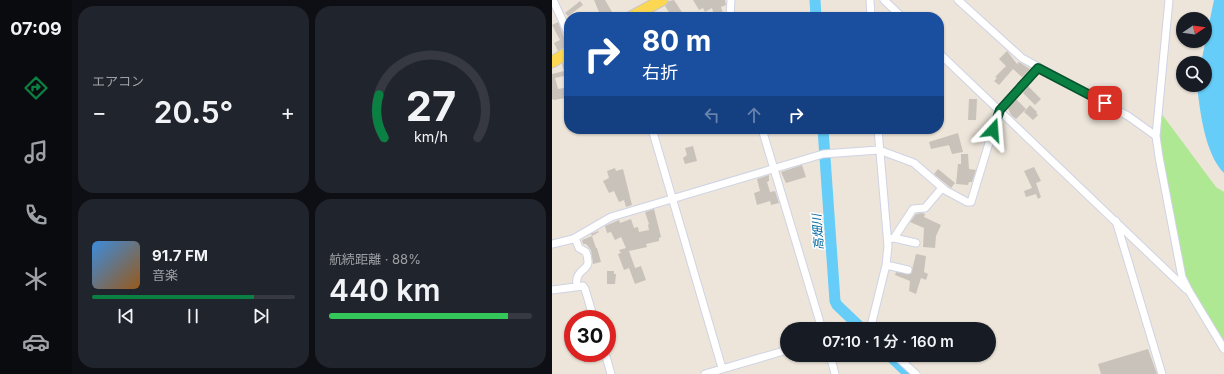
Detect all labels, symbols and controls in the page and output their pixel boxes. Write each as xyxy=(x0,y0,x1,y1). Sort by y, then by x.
north arrow xyxy=(1176,12,1212,48)
map controls xyxy=(1176,12,1212,92)
text: 07:09 xyxy=(10,18,62,39)
text: 80 m xyxy=(642,24,711,58)
icon: right xyxy=(576,28,628,80)
button: search xyxy=(1176,56,1212,92)
text: 右折 xyxy=(642,62,678,83)
text: エアコン xyxy=(92,73,144,89)
icon: directions xyxy=(22,74,50,102)
text: 27 xyxy=(405,80,456,130)
pin xyxy=(1088,86,1122,120)
icon: arrive xyxy=(1094,92,1116,114)
text: 20.5° xyxy=(154,94,233,130)
text: − xyxy=(92,99,107,125)
text: + xyxy=(280,99,295,125)
icon: left xyxy=(701,104,723,126)
icon: ahead xyxy=(743,104,765,126)
icon: right xyxy=(785,104,807,126)
position arrow xyxy=(972,109,1014,151)
text: km/h xyxy=(414,127,447,144)
icon: music xyxy=(22,138,50,166)
icon: phone xyxy=(22,201,50,229)
water label: 高畑川 xyxy=(809,212,826,251)
text: 91.7 FM xyxy=(152,246,208,265)
text: 航続距離 · 88% xyxy=(329,251,421,267)
icon: climate xyxy=(22,265,50,293)
text: 音楽 xyxy=(152,267,178,283)
text: 440 km xyxy=(329,272,440,308)
icon: previous xyxy=(115,305,137,327)
icon: pause xyxy=(182,305,204,327)
icon: next xyxy=(250,305,272,327)
speed limit sign: 30 xyxy=(564,310,616,362)
icon: car xyxy=(22,328,50,356)
text: 07:10 · 1 分 · 160 m xyxy=(822,332,954,351)

